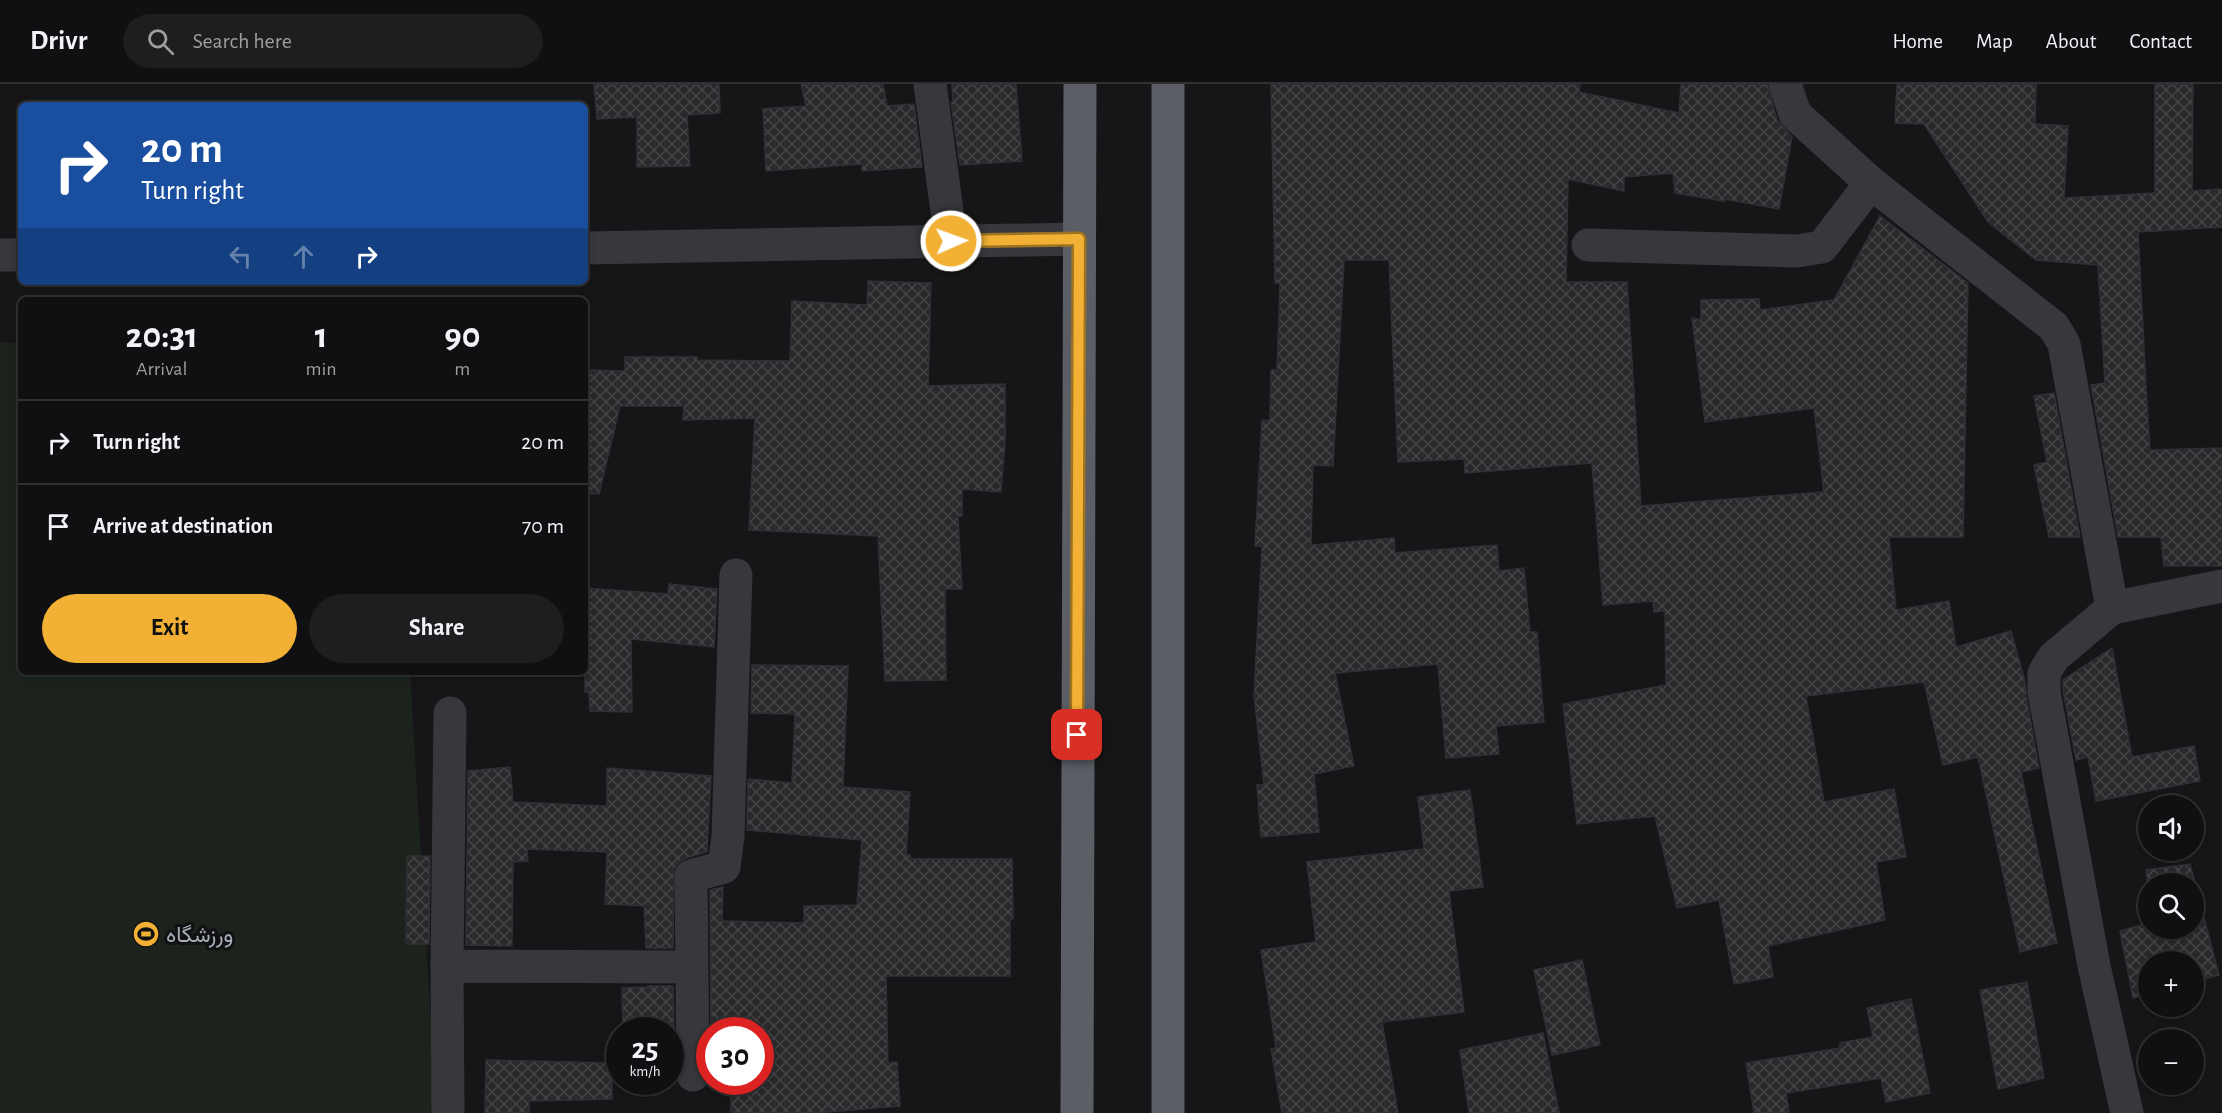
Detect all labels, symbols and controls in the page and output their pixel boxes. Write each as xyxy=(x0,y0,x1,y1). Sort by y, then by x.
search box xyxy=(123,14,543,68)
icon: search xyxy=(144,25,177,58)
text: Drivr xyxy=(30,27,87,55)
text: Search here xyxy=(192,30,292,52)
text: Home xyxy=(1892,31,1943,52)
text: Map xyxy=(1976,31,2013,52)
text: About xyxy=(2046,31,2096,52)
text: Contact xyxy=(2129,31,2192,52)
icon: right xyxy=(42,126,120,204)
text: 20 m xyxy=(141,128,223,170)
text: Turn right xyxy=(141,177,244,204)
position arrow xyxy=(919,209,983,273)
icon: left xyxy=(224,240,257,273)
icon: ahead xyxy=(287,240,320,273)
icon: right xyxy=(350,240,383,273)
text: 20:31 xyxy=(126,318,198,354)
text: 1 xyxy=(315,318,328,354)
text: 90 xyxy=(444,318,480,354)
text: Arrival xyxy=(136,359,187,379)
text: min xyxy=(306,359,337,379)
text: m xyxy=(454,359,470,379)
icon: right xyxy=(42,426,75,459)
text: Turn right xyxy=(93,431,180,453)
text: 20 m xyxy=(521,431,564,453)
icon: arrive xyxy=(42,510,75,543)
text: Arrive at destination xyxy=(93,515,273,537)
text: 70 m xyxy=(522,515,564,537)
button: Exit xyxy=(42,594,297,663)
button: Share xyxy=(309,594,564,663)
pin xyxy=(1051,709,1102,760)
icon: arrive xyxy=(1060,718,1093,751)
map controls xyxy=(2138,795,2204,1095)
button: sound xyxy=(2138,795,2204,861)
button: search xyxy=(2138,873,2204,939)
sports icon: ورزشگاه xyxy=(131,919,161,949)
place label: ورزشگاه xyxy=(166,924,233,948)
button: + xyxy=(2138,951,2204,1017)
speed limit sign: 30 xyxy=(696,1017,774,1095)
button: − xyxy=(2138,1029,2204,1095)
text: 25 xyxy=(631,1034,659,1064)
text: km/h xyxy=(630,1064,660,1079)

